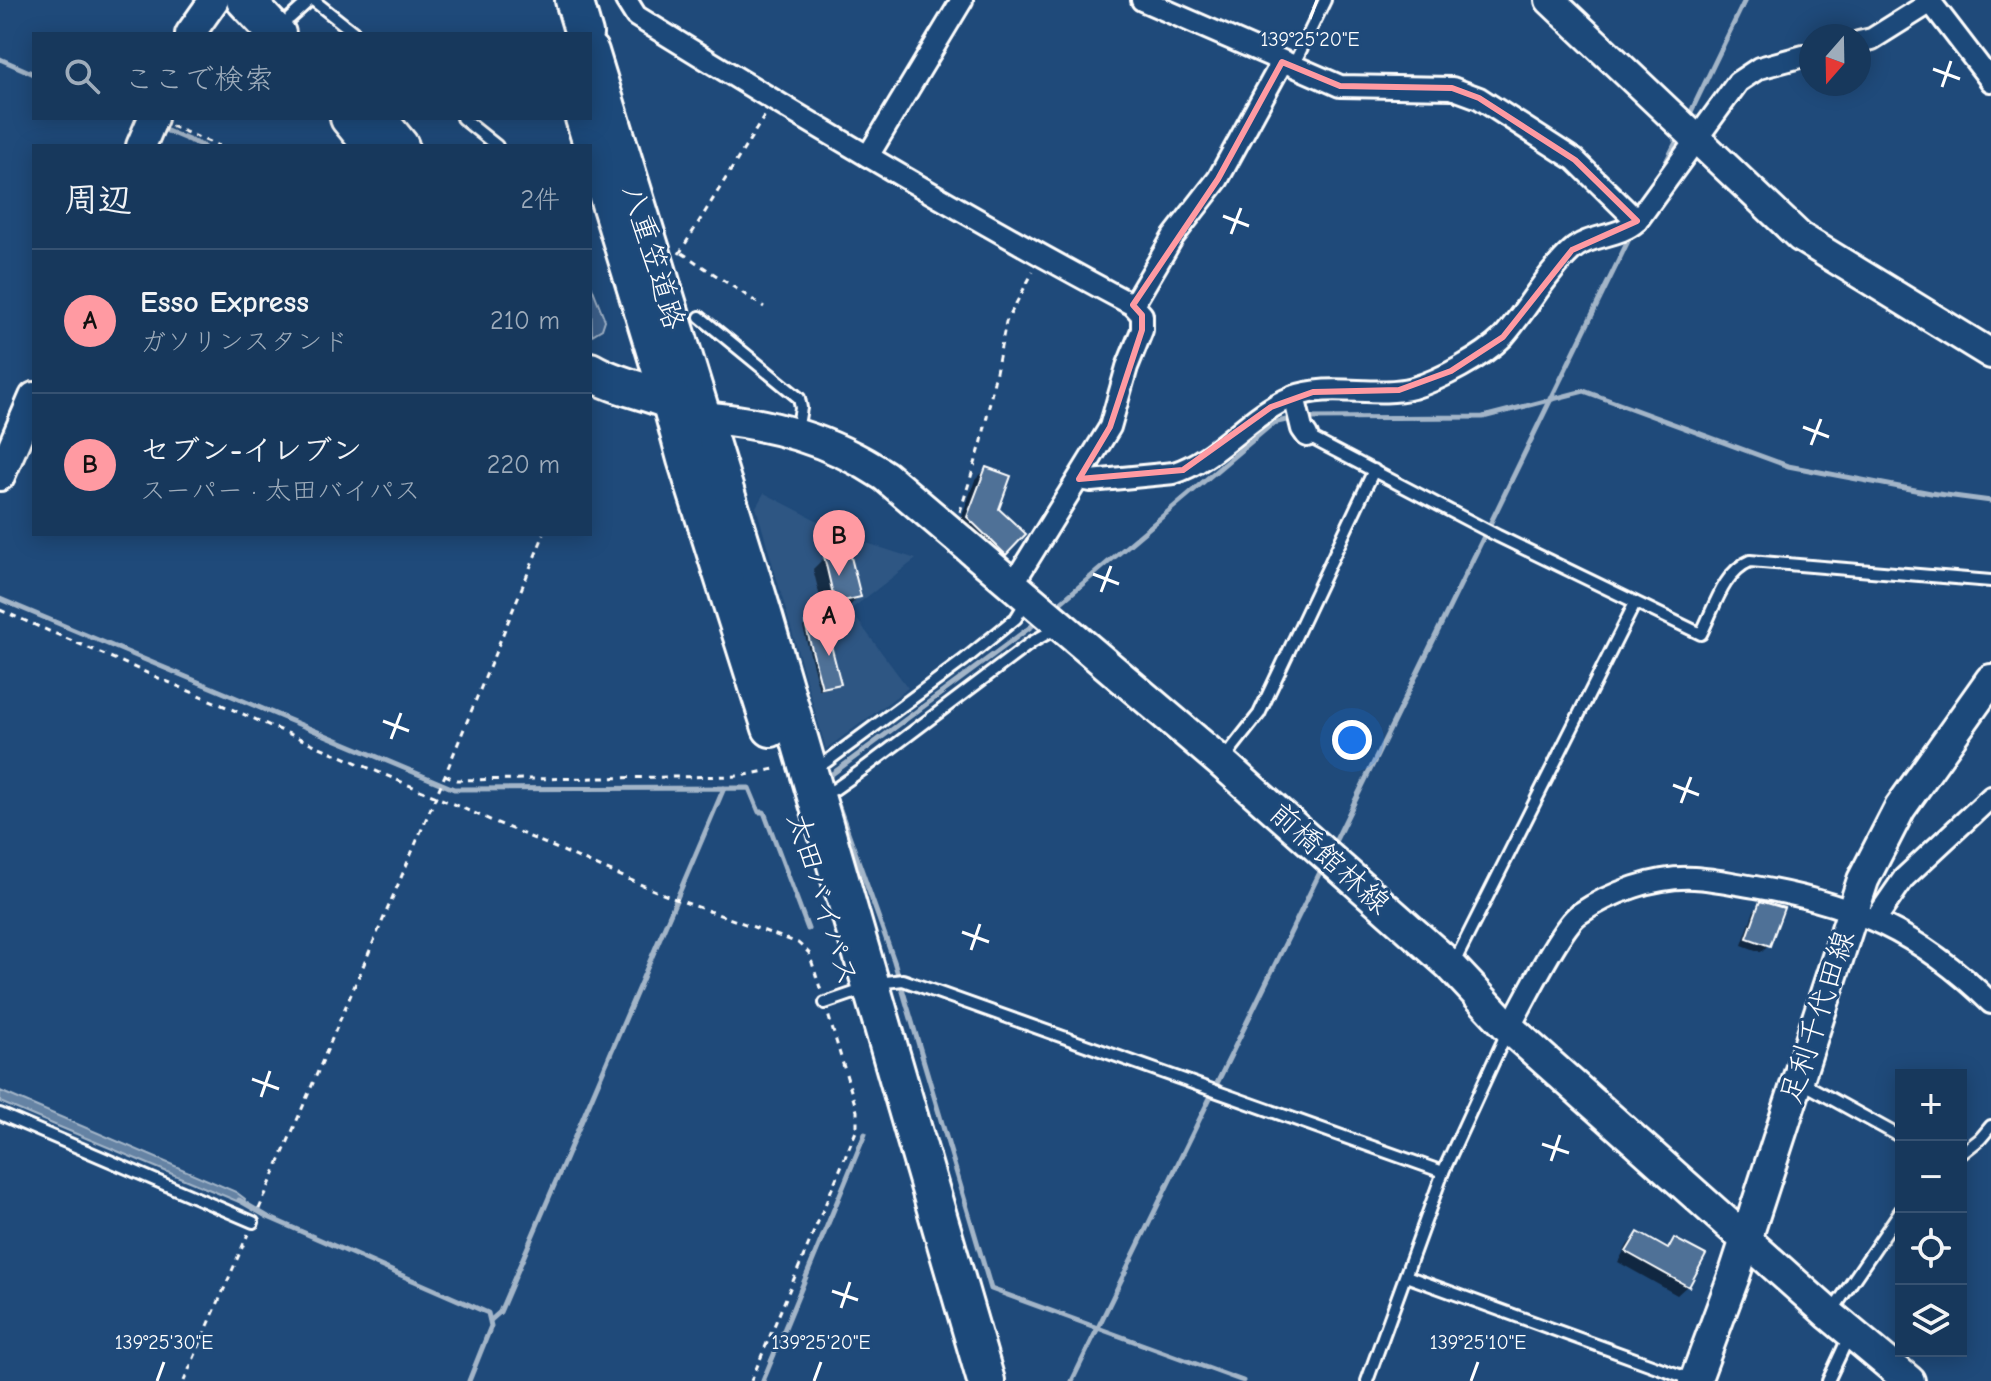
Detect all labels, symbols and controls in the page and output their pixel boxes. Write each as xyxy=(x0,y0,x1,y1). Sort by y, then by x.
north arrow xyxy=(1799,24,1871,96)
text: 139°25'20"E xyxy=(1260,28,1360,51)
search box xyxy=(32,32,592,120)
icon: search xyxy=(60,54,104,98)
text: ここで検索 xyxy=(124,62,274,97)
text: 周辺 xyxy=(64,180,132,220)
street label: 八重笠道路 xyxy=(615,180,692,334)
text: 2件 xyxy=(520,185,560,215)
text: Esso Express xyxy=(140,285,309,320)
text: A xyxy=(83,306,97,336)
text: 210 m xyxy=(490,306,560,336)
text: ガソリンスタンド xyxy=(140,327,349,357)
text: セブン-イレブン xyxy=(140,433,362,468)
text: B xyxy=(82,450,98,480)
text: 220 m xyxy=(487,450,560,480)
text: スーパー · 太田バイパス xyxy=(140,476,420,506)
pin: B xyxy=(813,510,865,576)
pin: A xyxy=(803,590,855,656)
your location xyxy=(1332,720,1372,760)
street label: 前橋館林線 xyxy=(1262,795,1397,922)
street label: 太田バイパス xyxy=(780,808,865,990)
street label: 足利千代田線 xyxy=(1773,926,1862,1108)
map controls xyxy=(1895,1069,1967,1357)
button: + xyxy=(1895,1069,1967,1141)
button: − xyxy=(1895,1141,1967,1213)
button: locate xyxy=(1895,1213,1967,1285)
button: layers xyxy=(1895,1285,1967,1357)
text: 139°25'30"E xyxy=(115,1331,213,1354)
text: 139°25'20"E xyxy=(771,1331,871,1354)
text: 139°25'10"E xyxy=(1430,1331,1526,1354)

